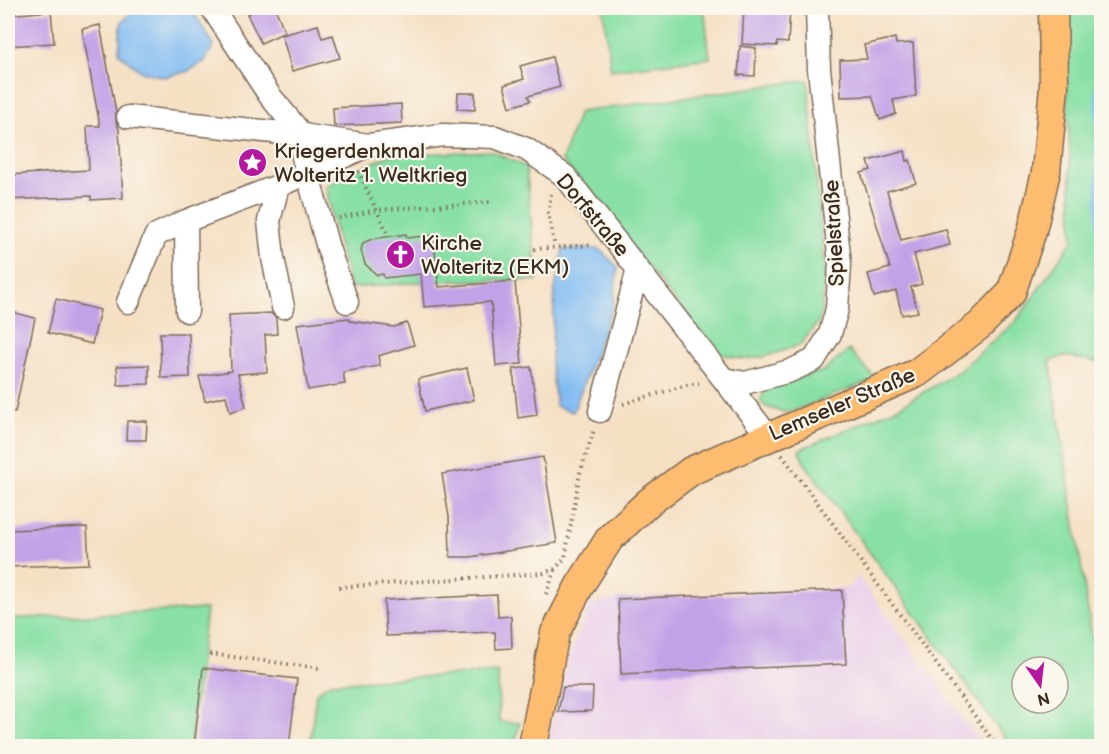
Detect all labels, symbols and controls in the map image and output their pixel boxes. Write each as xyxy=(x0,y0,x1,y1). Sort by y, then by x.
place label: Kriegerdenkmal Wolteritz 1. Weltkrieg xyxy=(274,139,467,188)
place icon: Kriegerdenkmal Wolteritz 1. Weltkrieg xyxy=(237,147,269,179)
street label: Dorfstraße xyxy=(551,169,634,262)
street label: Spielstraße xyxy=(819,179,850,287)
place label: Kirche Wolteritz (EKM) xyxy=(421,231,569,280)
church icon: Kirche Wolteritz (EKM) xyxy=(384,239,416,271)
street label: Lemseler Straße xyxy=(765,362,919,447)
north arrow xyxy=(1010,655,1070,715)
text: N xyxy=(1035,687,1051,709)

